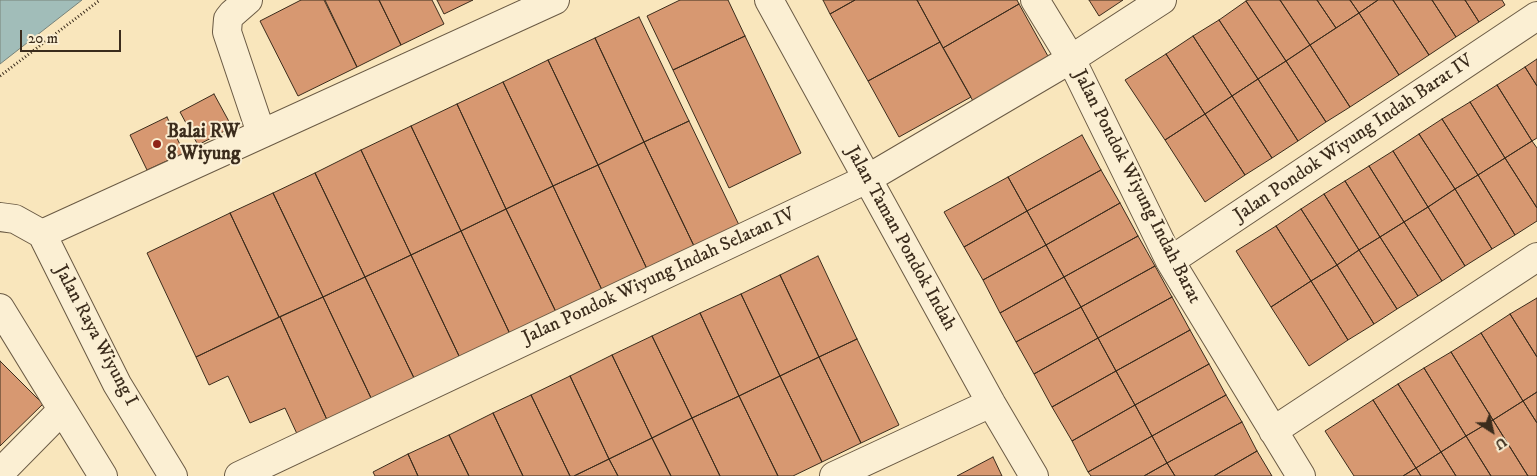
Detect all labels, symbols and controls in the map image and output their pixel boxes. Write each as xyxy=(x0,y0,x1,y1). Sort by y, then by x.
scale bar xyxy=(22,20,124,52)
text: 20 m xyxy=(28,29,58,48)
street label: Jalan Pondok Wiyung Indah Barat IV xyxy=(1230,50,1478,228)
street label: Jalan Pondok Wiyung Indah Barat xyxy=(1067,66,1205,308)
place label: Balai RW 8 Wiyung xyxy=(167,122,240,166)
marker: Balai RW 8 Wiyung xyxy=(151,138,163,150)
street label: Jalan Taman Pondok Indah xyxy=(840,143,960,335)
street label: Jalan Pondok Wiyung Indah Selatan IV xyxy=(519,204,799,350)
street label: Jalan Raya Wiyung I xyxy=(48,262,142,410)
north arrow xyxy=(1467,406,1517,456)
text: U xyxy=(1491,433,1510,454)

